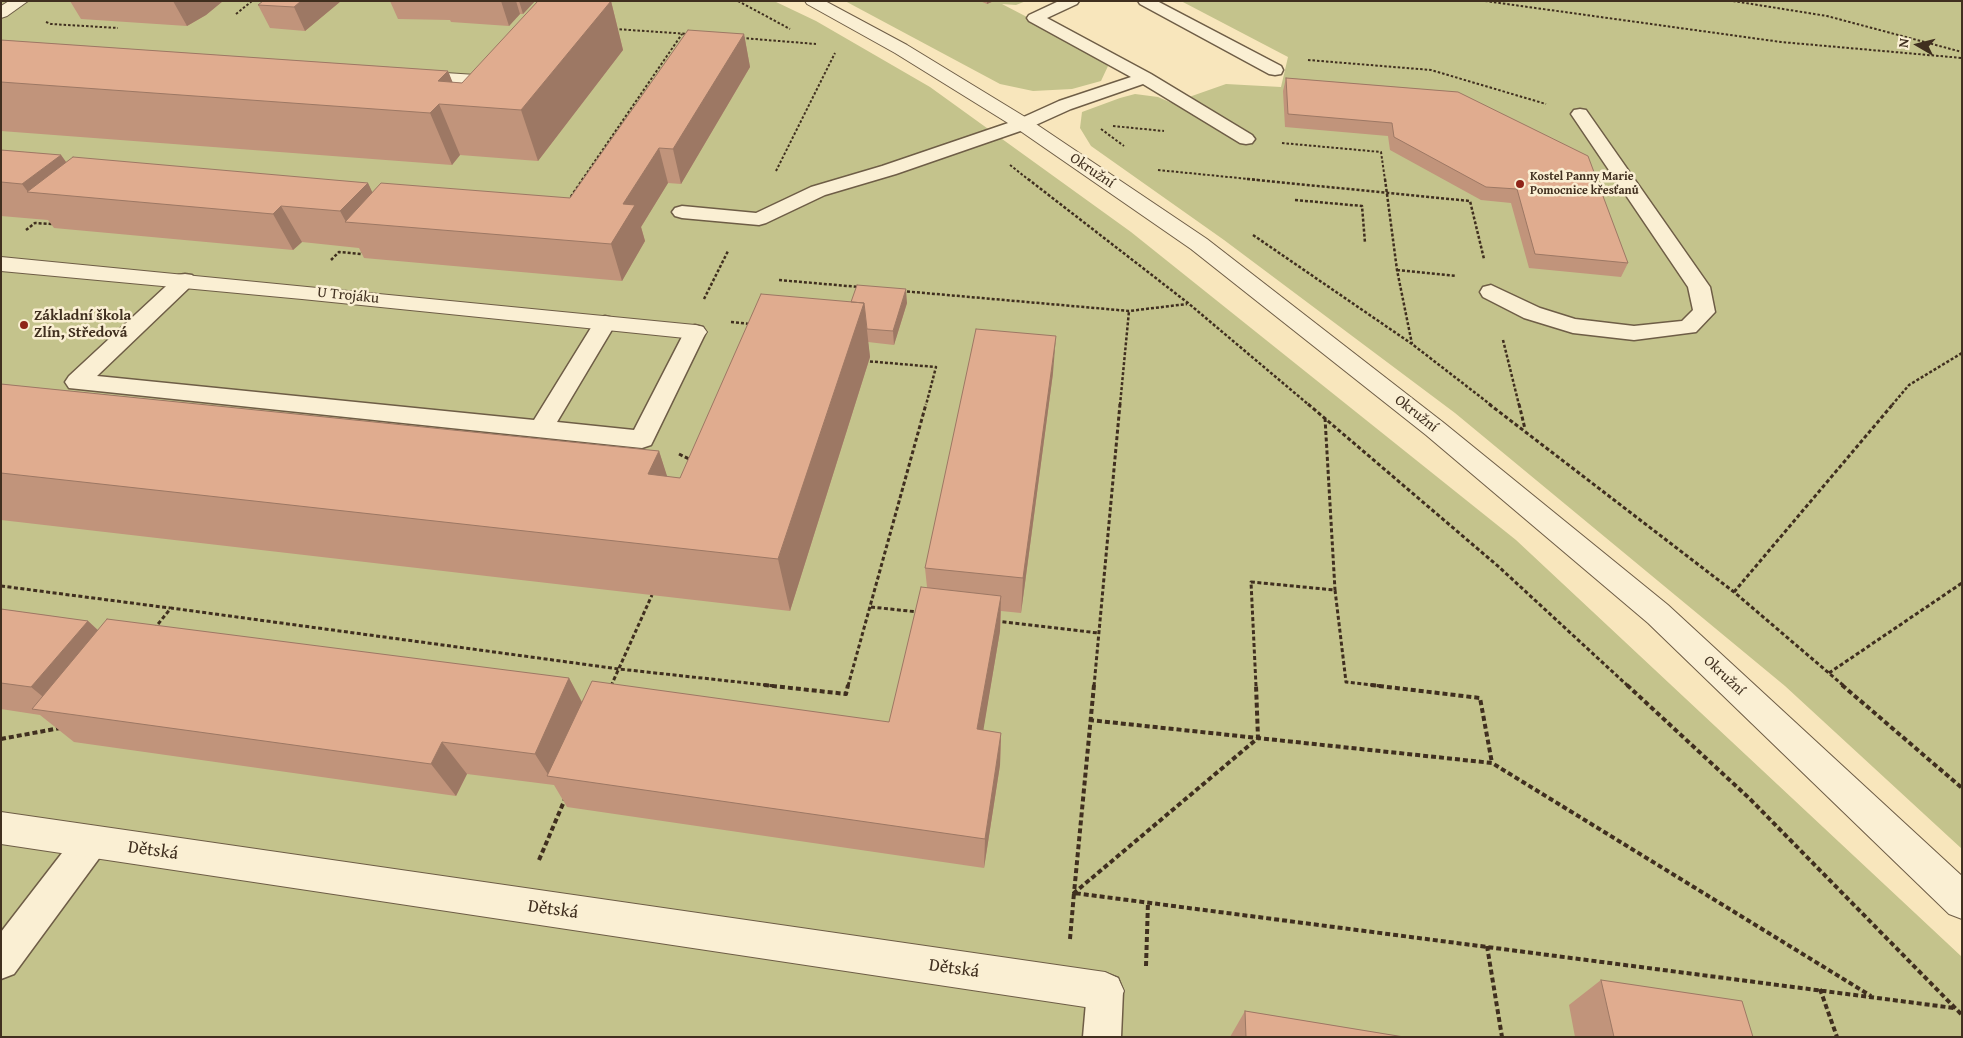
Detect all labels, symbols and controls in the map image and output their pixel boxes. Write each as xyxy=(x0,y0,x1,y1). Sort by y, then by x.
north arrow xyxy=(1893,20,1943,70)
text: N xyxy=(1893,37,1914,49)
street label: Okružní xyxy=(1066,149,1118,193)
place label: Kostel Panny Marie Pomocnice křesťanů xyxy=(1530,170,1639,198)
marker: Kostel Panny Marie Pomocnice křesťanů xyxy=(1514,178,1526,190)
street label: U Trojáku xyxy=(316,284,380,308)
place label: Základní škola Zlín, Středová xyxy=(34,307,131,342)
marker: Základní škola Zlín, Středová xyxy=(18,319,30,331)
street label: Okružní xyxy=(1391,391,1441,437)
street label: Okružní xyxy=(1699,652,1749,700)
street label: Dětská xyxy=(126,837,180,865)
street label: Dětská xyxy=(526,896,580,924)
street label: Dětská xyxy=(927,955,981,983)

